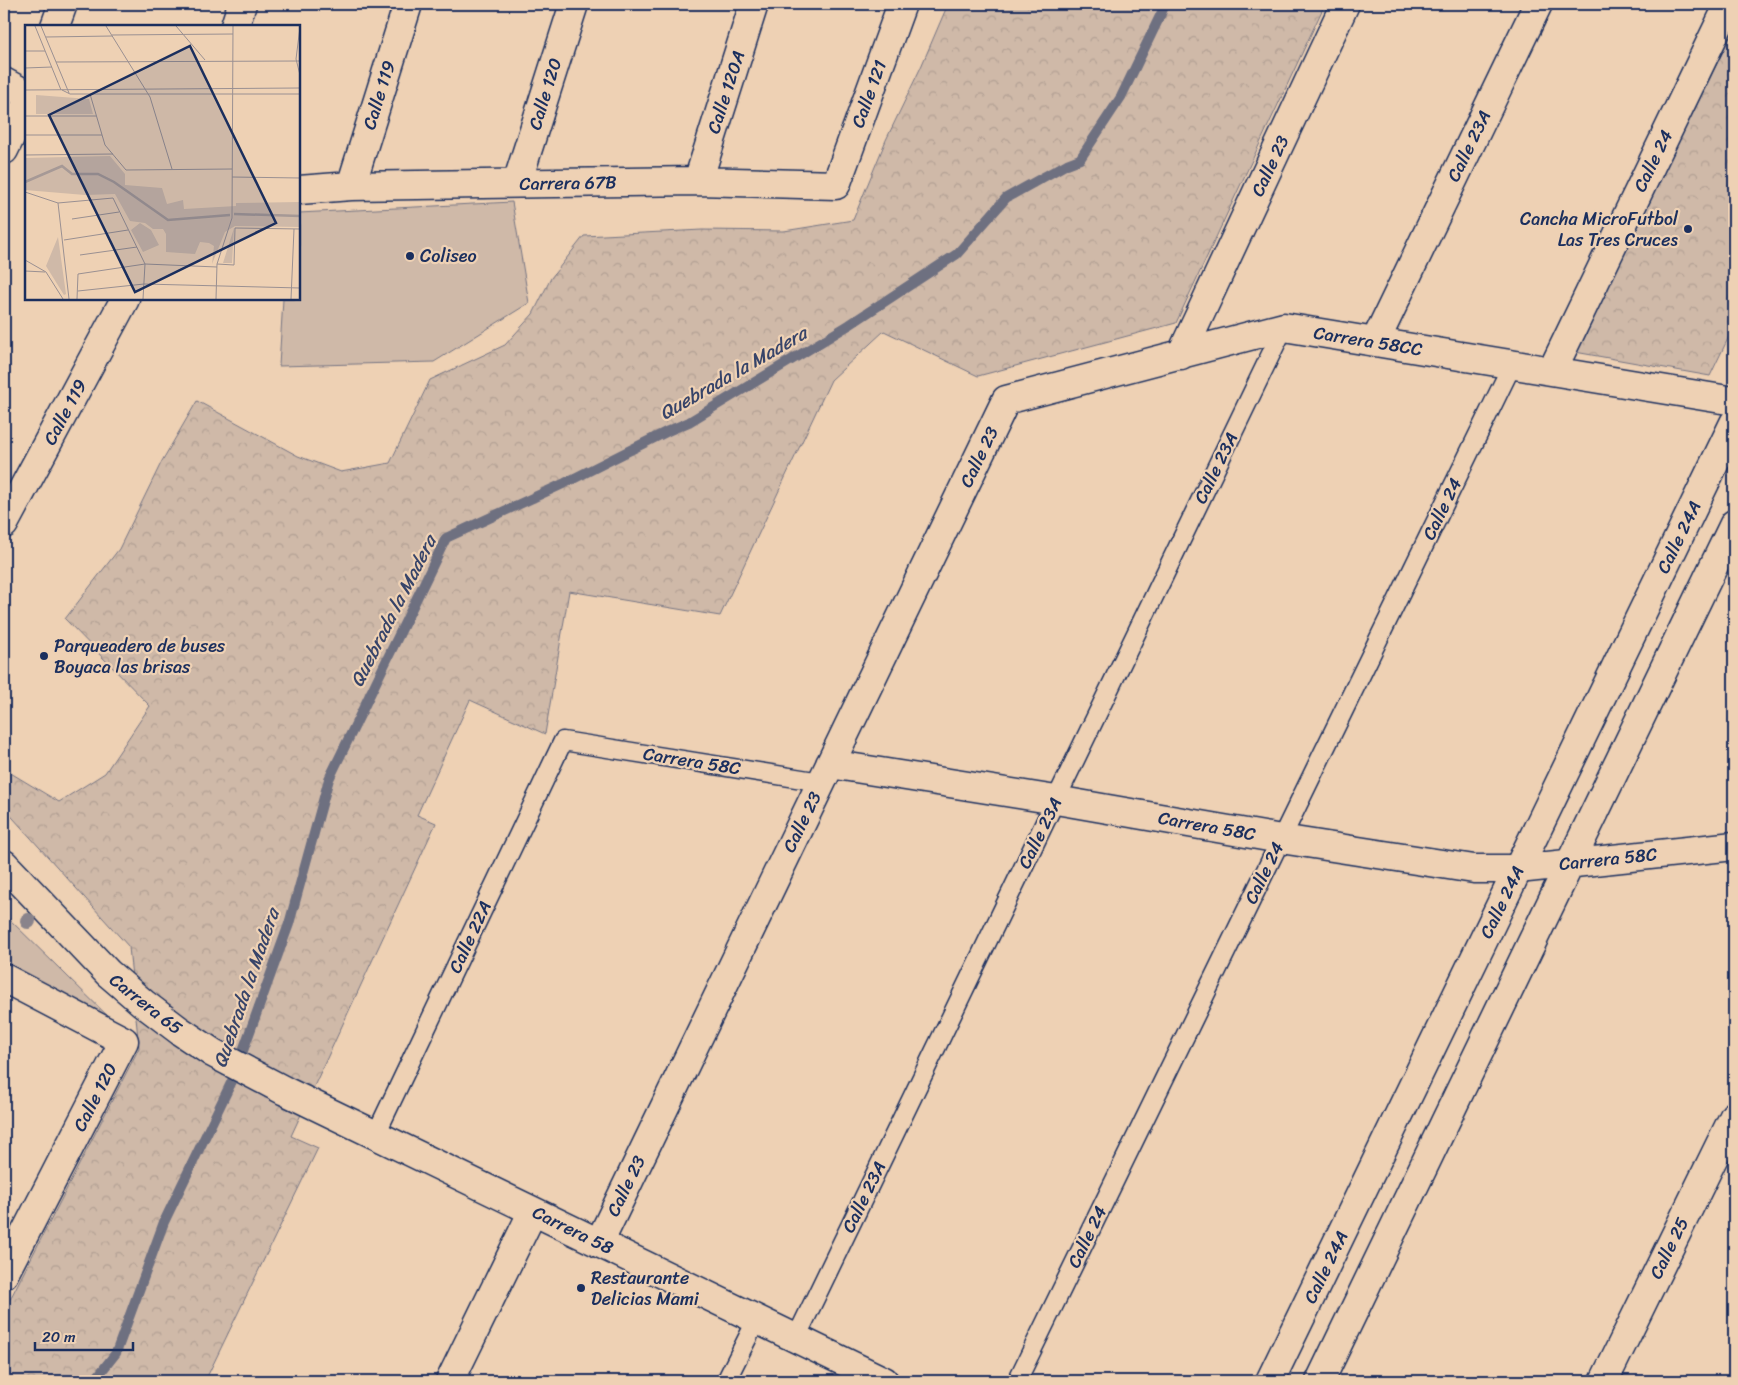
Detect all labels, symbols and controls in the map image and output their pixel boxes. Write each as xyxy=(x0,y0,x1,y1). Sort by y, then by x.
inset map xyxy=(25,25,300,300)
street label: Calle 120A xyxy=(698,46,754,138)
street label: Calle 120 xyxy=(519,54,571,134)
street label: Calle 121 xyxy=(842,55,896,133)
street label: Calle 119 xyxy=(353,56,405,134)
street label: Calle 23A xyxy=(1438,105,1500,187)
street label: Calle 24 xyxy=(1624,124,1682,198)
street label: Calle 23 xyxy=(1242,130,1298,202)
street label: Carrera 67B xyxy=(519,166,617,200)
place label: Cancha MicroFutbol Las Tres Cruces xyxy=(1520,203,1679,256)
marker: Cancha MicroFutbol Las Tres Cruces xyxy=(1682,223,1694,235)
place label: Coliseo xyxy=(420,240,477,272)
marker: Coliseo xyxy=(404,250,416,262)
water label: Quebrada la Madera xyxy=(653,316,815,429)
street label: Carrera 58CC xyxy=(1311,317,1425,365)
street label: Calle 119 xyxy=(34,373,96,451)
street label: Calle 23 xyxy=(950,421,1008,493)
street label: Calle 23A xyxy=(1185,427,1247,509)
street label: Calle 24 xyxy=(1413,472,1471,546)
street label: Calle 24A xyxy=(1648,495,1710,579)
water label: Quebrada la Madera xyxy=(340,527,447,693)
place label: Parqueadero de buses Boyaca las brisas xyxy=(54,630,226,683)
marker: Parqueadero de buses Boyaca las brisas xyxy=(38,650,50,662)
street label: Carrera 58C xyxy=(641,737,744,785)
street label: Calle 23 xyxy=(773,786,831,858)
street label: Calle 23A xyxy=(1009,792,1071,874)
street label: Carrera 58C xyxy=(1156,802,1259,850)
street label: Calle 24 xyxy=(1235,836,1293,910)
street label: Carrera 58C xyxy=(1557,838,1659,880)
street label: Calle 24A xyxy=(1471,860,1533,944)
street label: Calle 22A xyxy=(439,895,501,979)
water label: Quebrada la Madera xyxy=(203,902,290,1072)
street label: Carrera 65 xyxy=(102,965,190,1043)
street label: Calle 120 xyxy=(64,1057,126,1137)
street label: Calle 23 xyxy=(597,1150,655,1222)
street label: Calle 23A xyxy=(833,1156,895,1238)
street label: Carrera 58 xyxy=(527,1196,619,1264)
street label: Calle 24 xyxy=(1058,1200,1116,1274)
street label: Calle 25 xyxy=(1640,1211,1698,1285)
street label: Calle 24A xyxy=(1295,1225,1357,1309)
place label: Restaurante Delicias Mami xyxy=(591,1262,700,1315)
marker: Restaurante Delicias Mami xyxy=(575,1282,587,1294)
scale bar xyxy=(35,1320,132,1352)
text: 20 m xyxy=(42,1324,76,1350)

